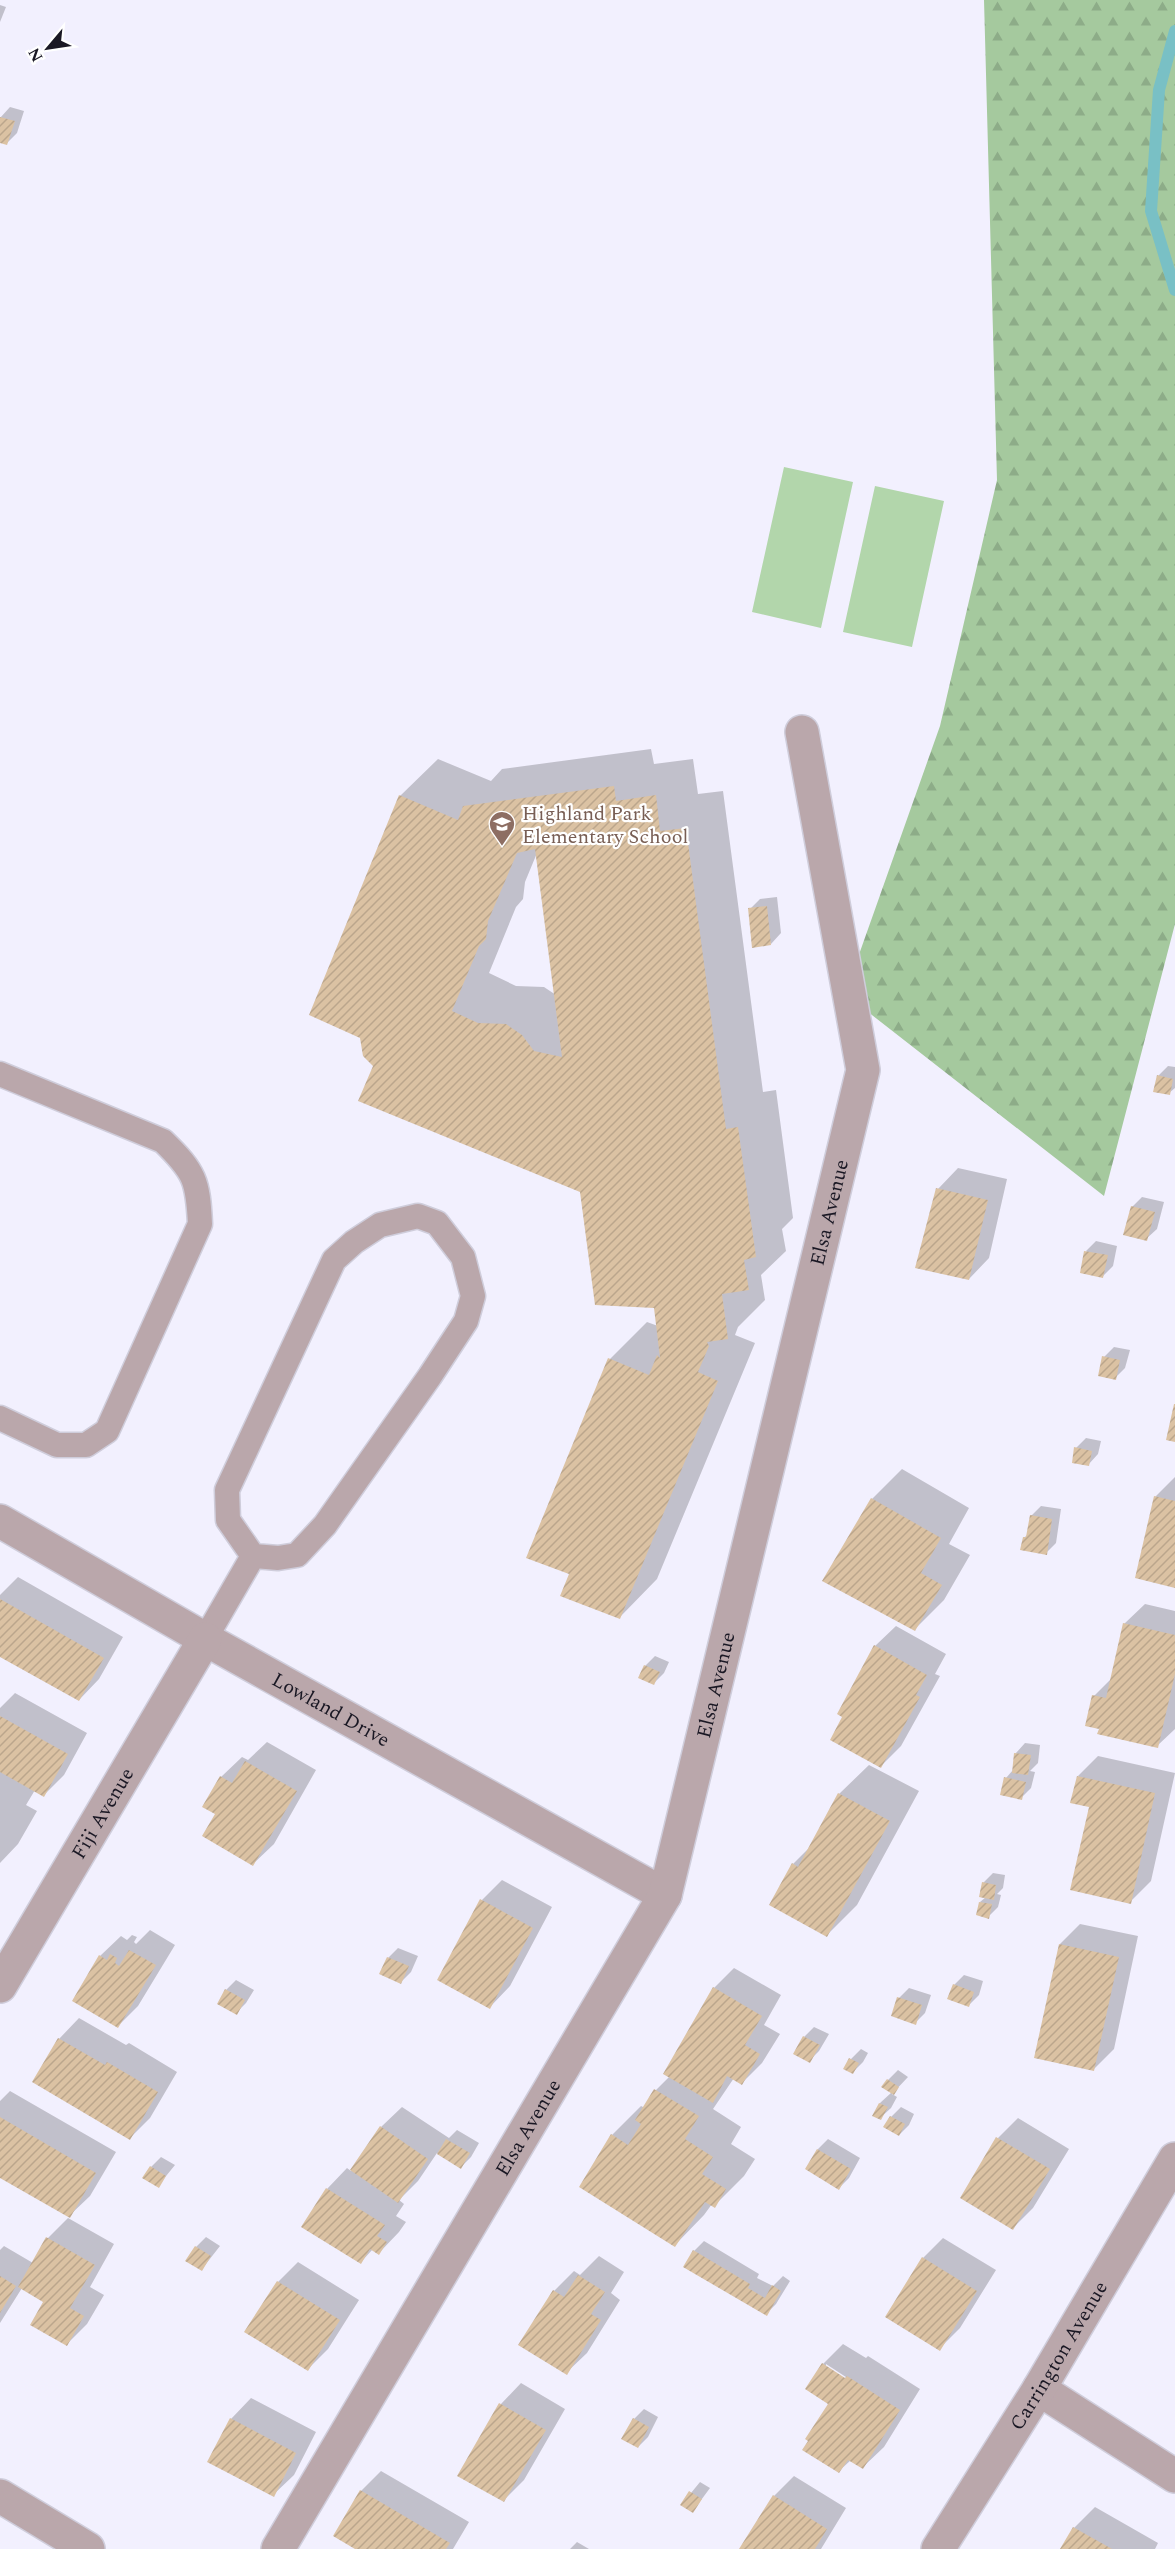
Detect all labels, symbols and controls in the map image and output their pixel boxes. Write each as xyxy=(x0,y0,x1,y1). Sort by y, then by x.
north arrow xyxy=(18,18,78,78)
text: N xyxy=(22,43,49,66)
place label: Highland Park Elementary School xyxy=(522,799,688,852)
school or university icon: Highland Park Elementary School xyxy=(487,809,517,847)
street label: Elsa Avenue xyxy=(803,1156,857,1269)
street label: Elsa Avenue xyxy=(689,1629,744,1741)
street label: Lowland Drive xyxy=(266,1665,395,1755)
street label: Fiji Avenue xyxy=(64,1762,142,1865)
street label: Elsa Avenue xyxy=(488,2074,569,2182)
street label: Carrington Avenue xyxy=(1003,2276,1116,2436)

